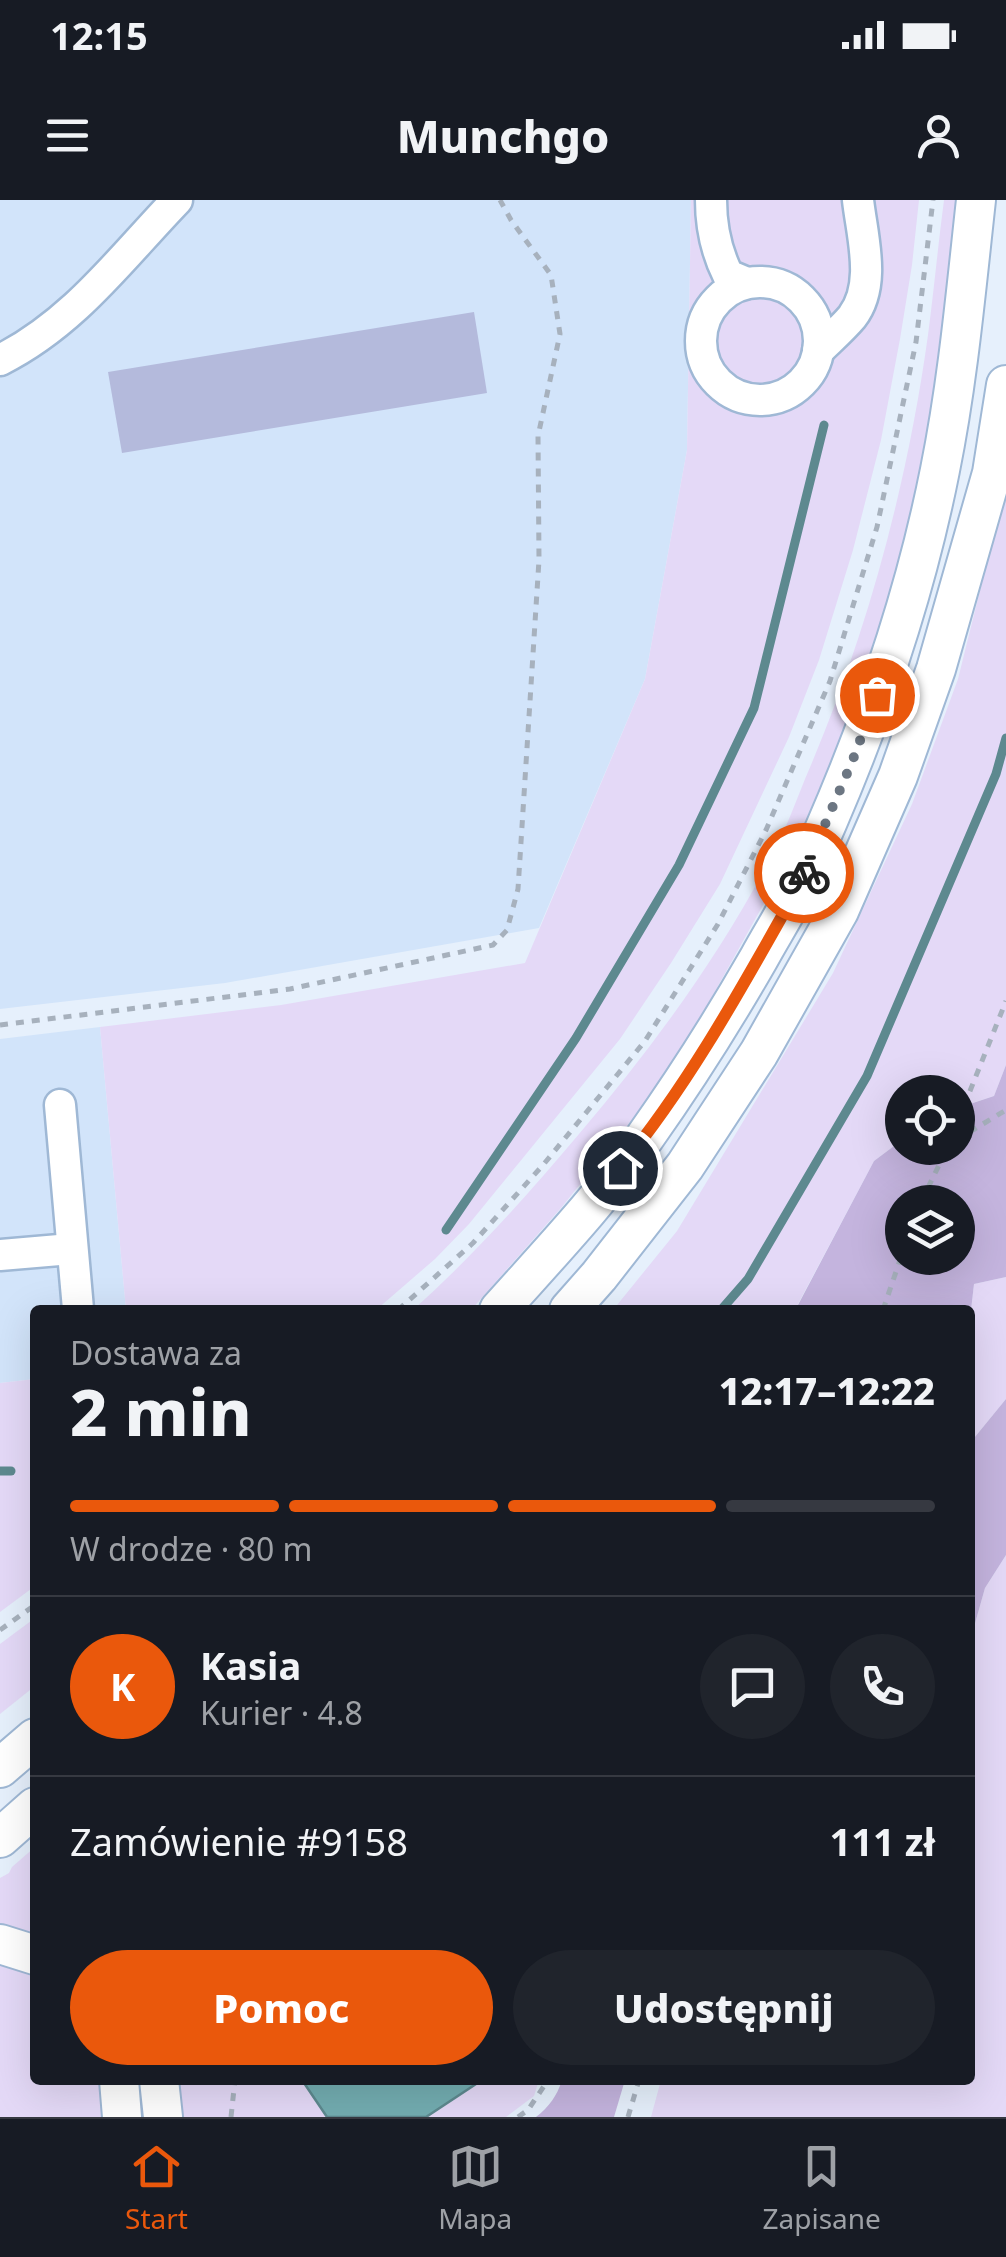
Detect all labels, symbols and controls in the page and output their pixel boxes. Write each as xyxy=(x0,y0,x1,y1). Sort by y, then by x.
text: 12:15 xyxy=(50,9,148,61)
text: Munchgo xyxy=(397,105,609,166)
icon: menu xyxy=(40,108,95,163)
icon: person xyxy=(911,108,966,163)
pin xyxy=(835,653,920,738)
icon: bag xyxy=(850,668,905,723)
courier xyxy=(754,823,854,923)
icon: bike xyxy=(777,846,832,901)
map controls xyxy=(885,1075,975,1275)
button: locate xyxy=(885,1075,975,1165)
pin xyxy=(578,1126,663,1211)
icon: home xyxy=(593,1141,648,1196)
button: layers xyxy=(885,1185,975,1275)
text: Dostawa za xyxy=(70,1331,242,1374)
text: 12:17–12:22 xyxy=(719,1364,935,1416)
text: 2 min xyxy=(70,1367,252,1455)
text: W drodze · 80 m xyxy=(70,1527,313,1570)
button: chat xyxy=(700,1634,805,1739)
button: phone xyxy=(830,1634,935,1739)
text: Kasia xyxy=(200,1639,301,1691)
text: K xyxy=(110,1660,135,1712)
text: Kurier · 4.8 xyxy=(200,1691,363,1734)
text: Zamówienie #9158 xyxy=(70,1815,408,1867)
text: 111 zł xyxy=(830,1815,935,1867)
button: Pomoc xyxy=(70,1950,493,2065)
button: Udostępnij xyxy=(513,1950,935,2065)
tab: Start xyxy=(125,2139,188,2237)
tab: Mapa xyxy=(438,2139,512,2237)
tab: Zapisane xyxy=(762,2139,881,2237)

